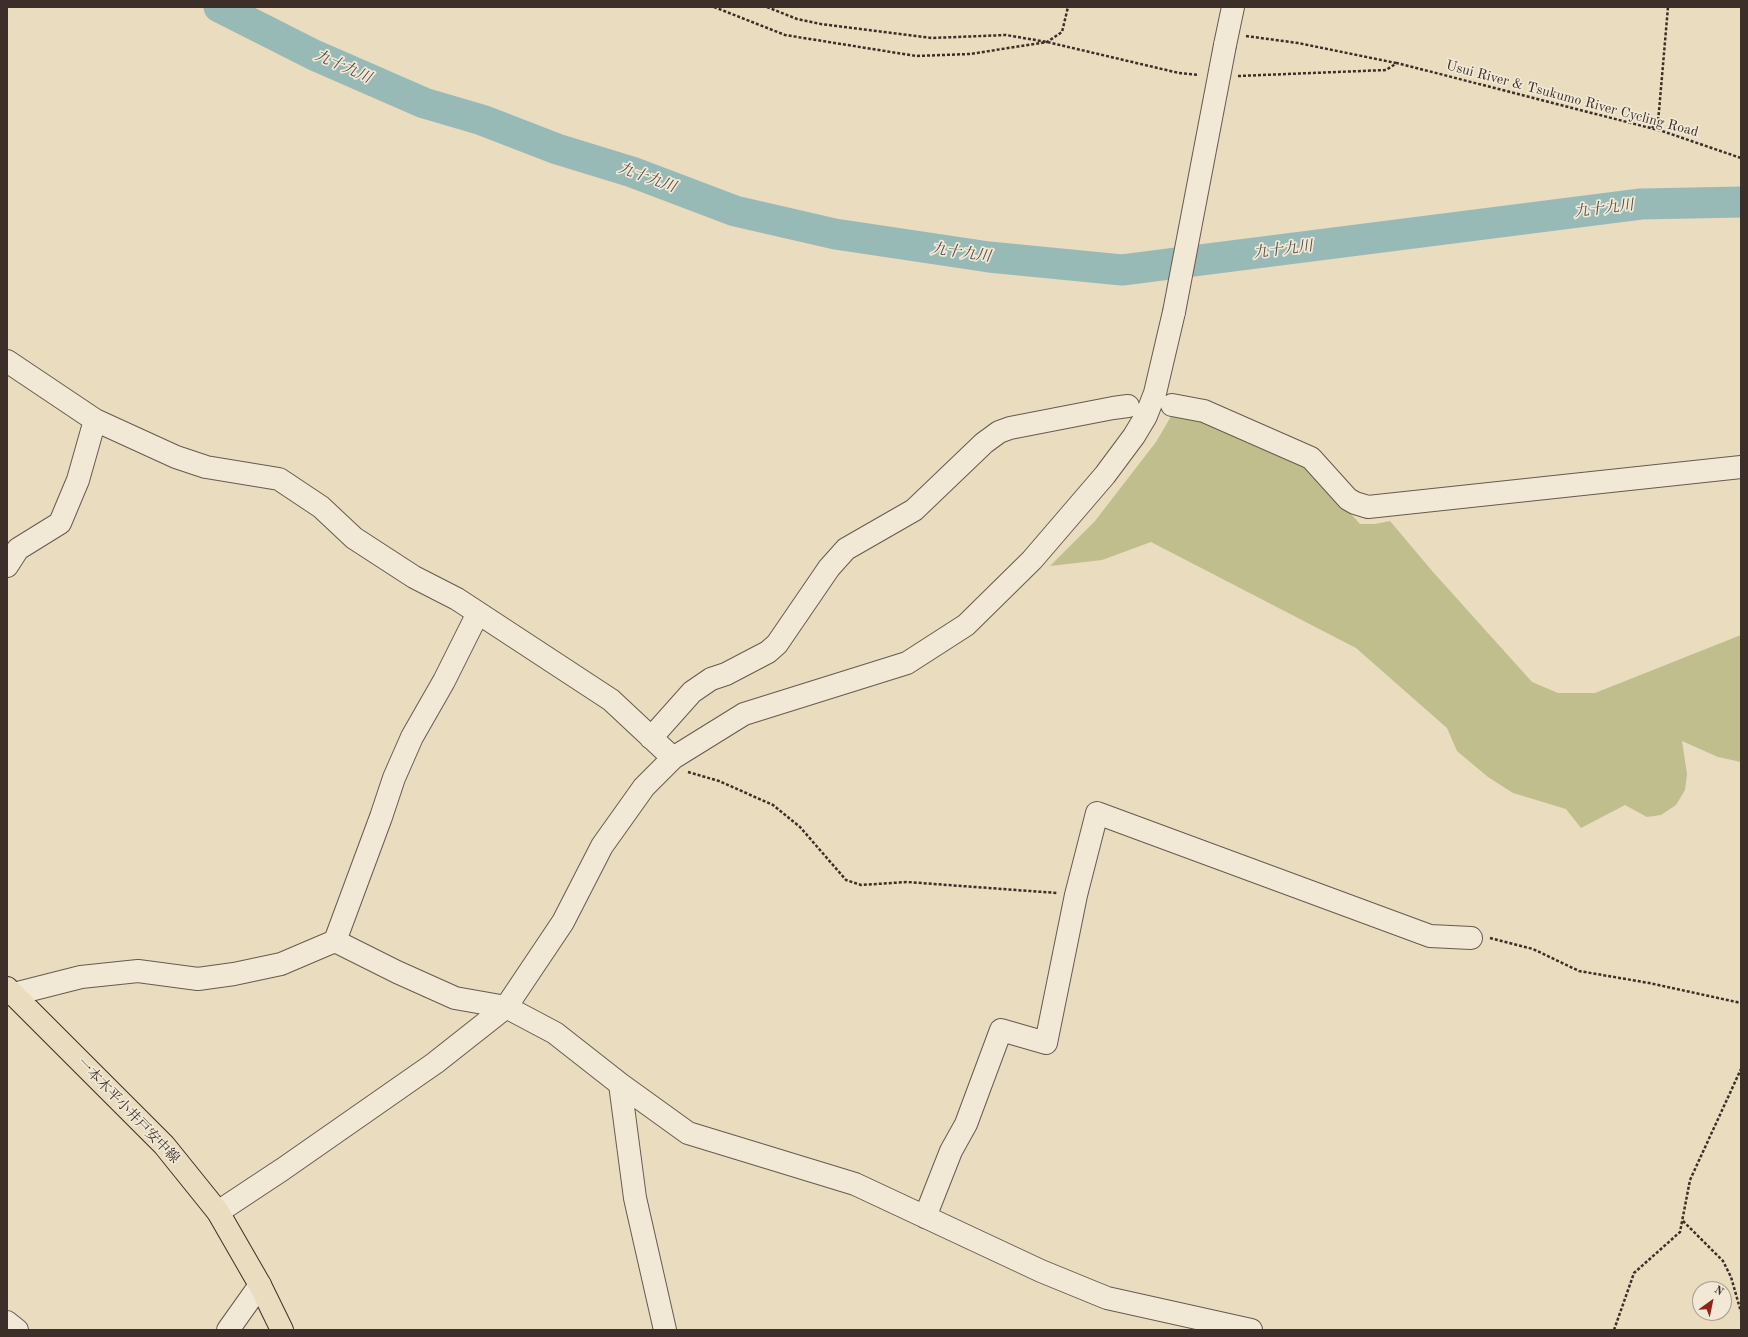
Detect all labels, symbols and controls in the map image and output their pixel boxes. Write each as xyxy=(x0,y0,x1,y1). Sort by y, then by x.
water label: 九十九川 xyxy=(312,47,374,87)
street label: Usui River & Tsukumo River Cycling Road xyxy=(1444,57,1700,141)
water label: 九十九川 xyxy=(616,159,678,197)
water label: 九十九川 xyxy=(1573,196,1635,222)
water label: 九十九川 xyxy=(1252,237,1314,263)
water label: 九十九川 xyxy=(930,240,992,266)
street label: 一本木平小井戸安中線 xyxy=(73,1055,183,1167)
north arrow xyxy=(1692,1281,1732,1321)
text: N xyxy=(1712,1284,1725,1298)

